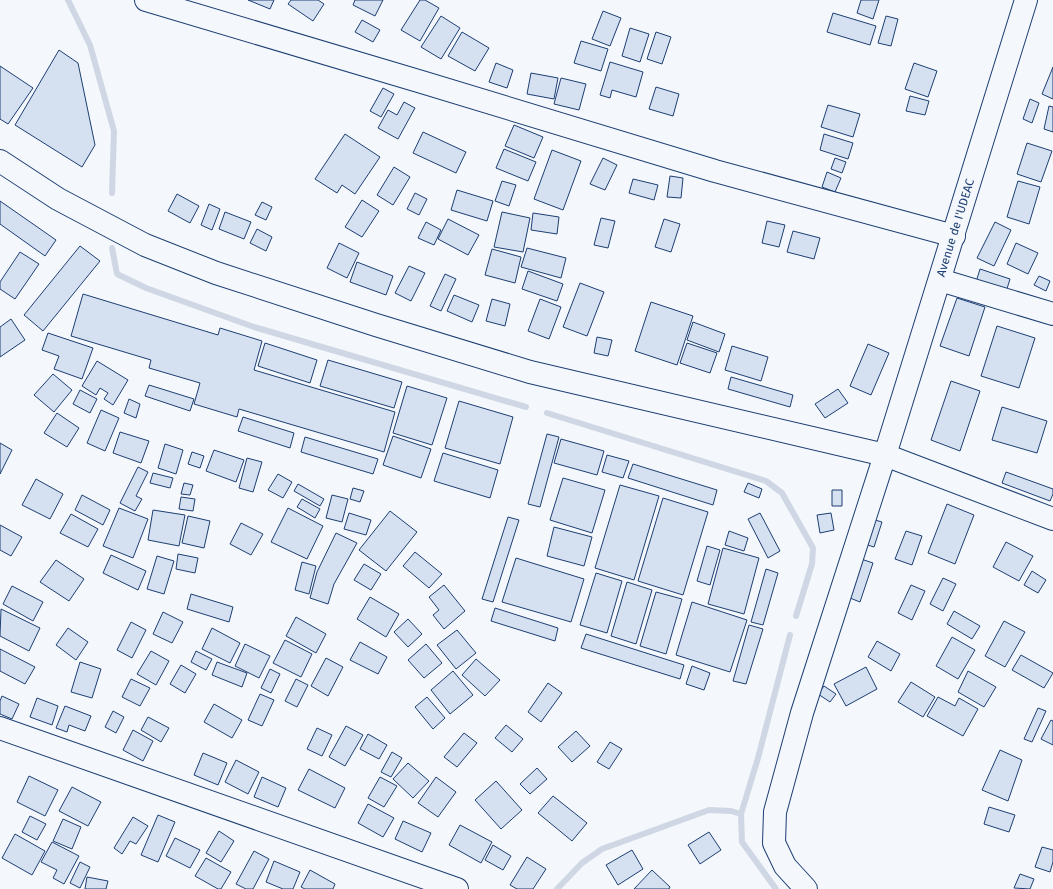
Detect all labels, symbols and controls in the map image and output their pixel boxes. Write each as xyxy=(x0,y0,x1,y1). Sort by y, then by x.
street label: Avenue de I'UDEAC xyxy=(934,177,977,278)

